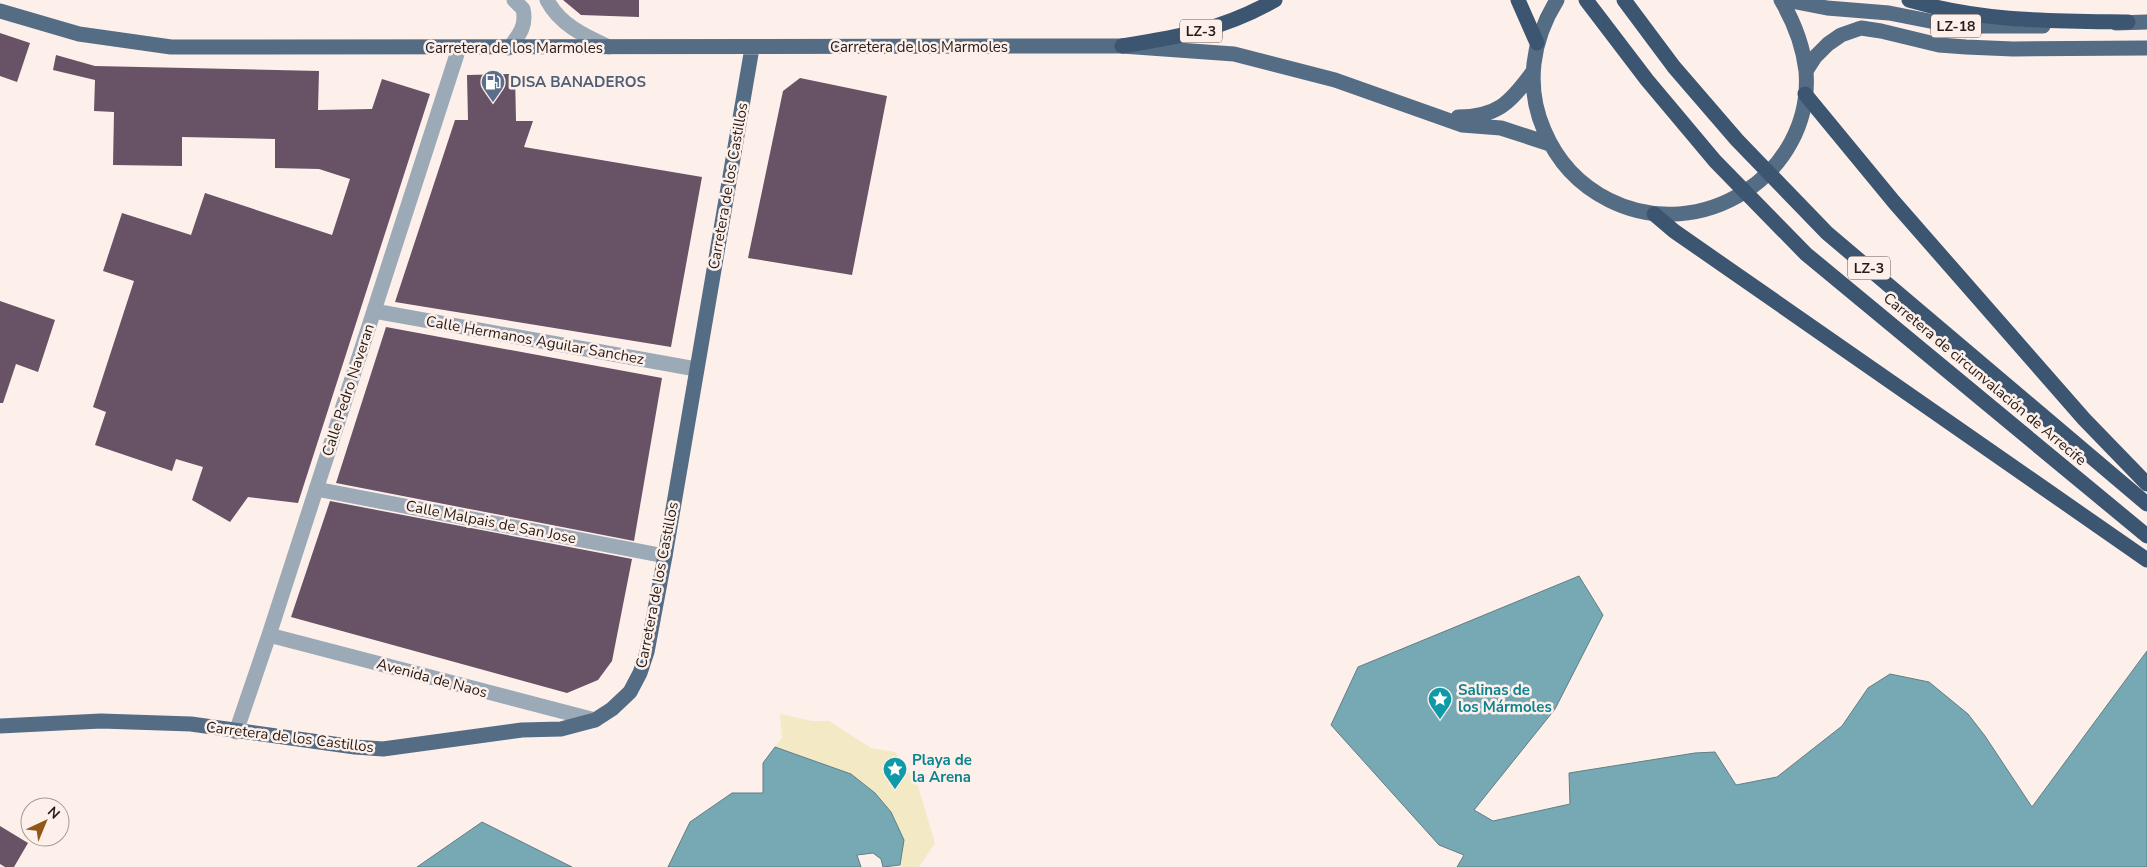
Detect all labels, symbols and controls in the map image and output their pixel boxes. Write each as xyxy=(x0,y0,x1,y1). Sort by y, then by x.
road number: LZ-18 xyxy=(1931,15,1981,38)
road number: LZ-3 xyxy=(1180,20,1222,42)
street label: Carretera de los Marmoles xyxy=(830,37,1008,57)
street label: Carretera de los Marmoles xyxy=(425,38,603,58)
fuel station icon: DISA BANADEROS xyxy=(480,69,506,103)
place label: DISA BANADEROS xyxy=(510,72,646,92)
street label: Carretera de los Castillos xyxy=(703,101,753,271)
road number: LZ-3 xyxy=(1848,256,1890,280)
street label: Carretera de circunvalación de Arrecife xyxy=(1879,288,2091,470)
street label: Calle Hermanos Aguilar Sanchez xyxy=(424,311,646,369)
street label: Calle Pedro Naveran xyxy=(317,321,379,459)
street label: Calle Malpais de San Jose xyxy=(404,496,578,548)
street label: Carretera de los Castillos xyxy=(631,500,683,670)
street label: Avenida de Naos xyxy=(374,654,490,702)
place label: Salinas de los Mármoles xyxy=(1458,680,1552,717)
place icon: Salinas de los Mármoles xyxy=(1427,686,1453,720)
street label: Carretera de los Castillos xyxy=(205,717,375,757)
place label: Playa de la Arena xyxy=(912,750,972,787)
place icon: Playa de la Arena xyxy=(882,756,908,790)
north arrow xyxy=(20,797,70,847)
text: N xyxy=(43,803,64,823)

